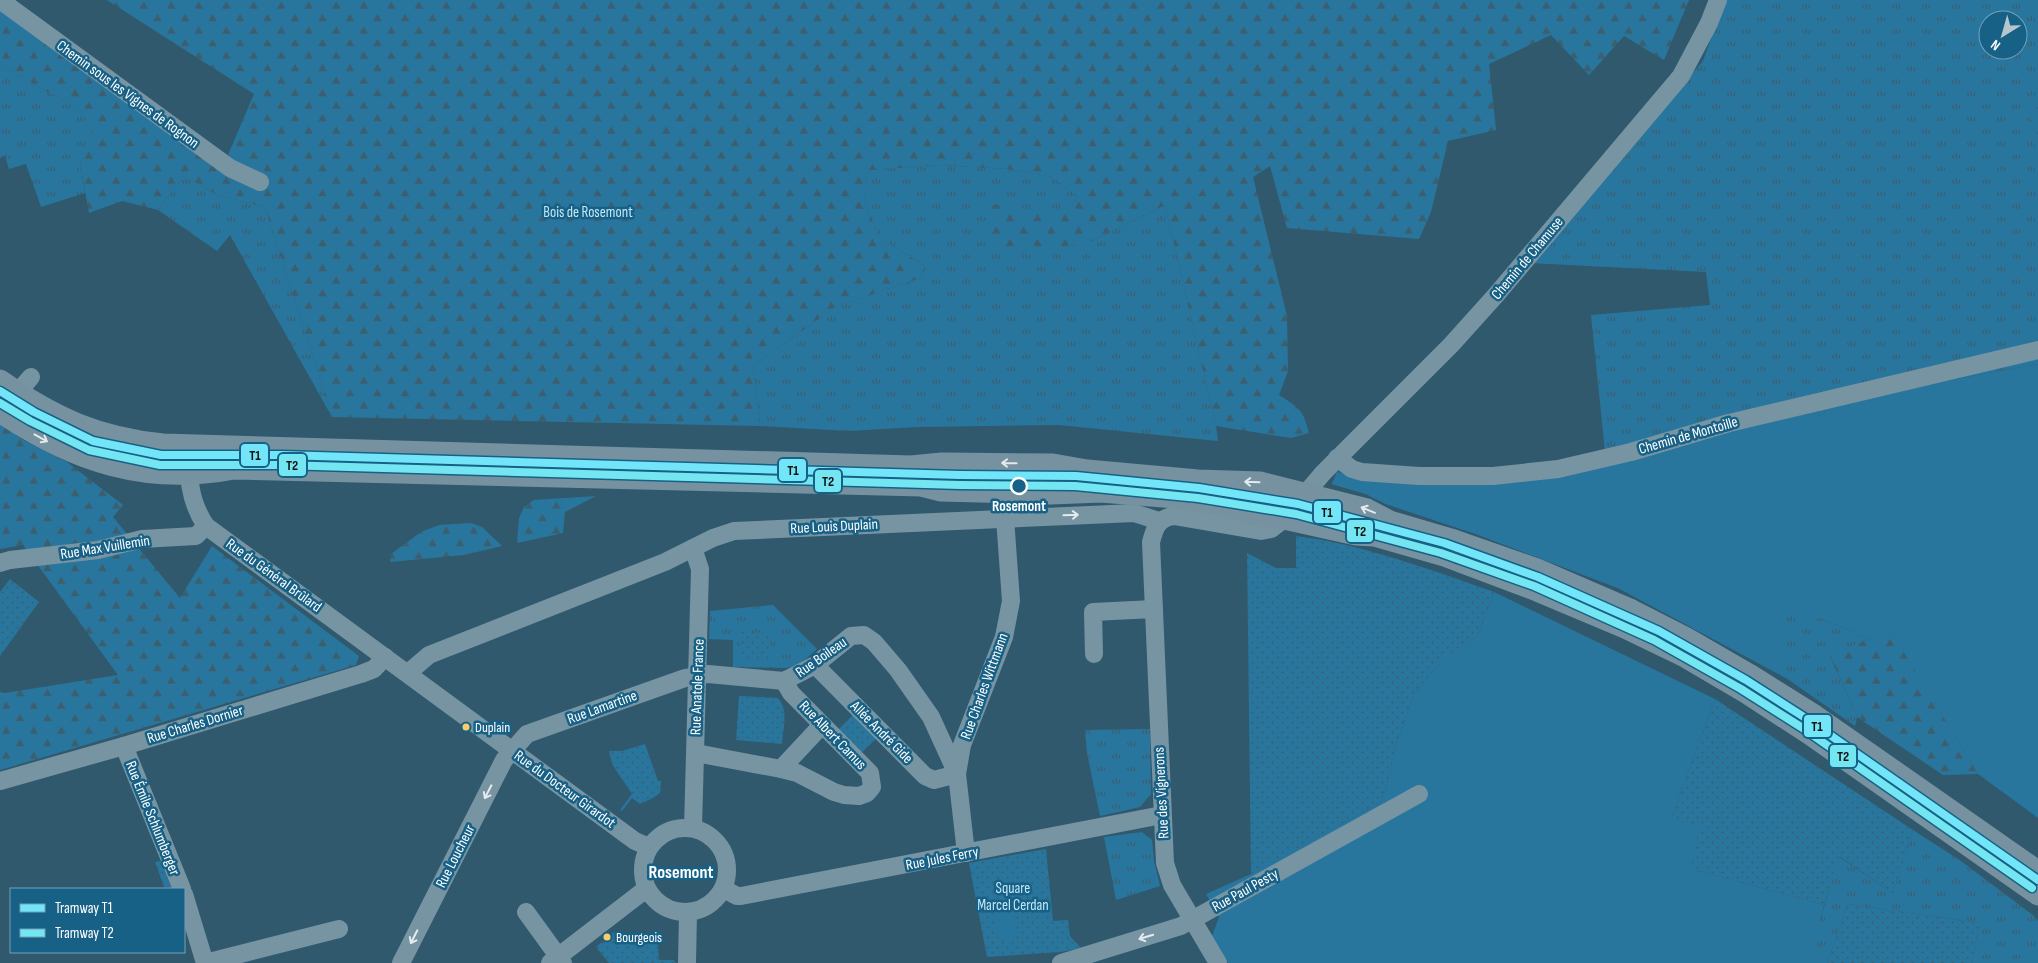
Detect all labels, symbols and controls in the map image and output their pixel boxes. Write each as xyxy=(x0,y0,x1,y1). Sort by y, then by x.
north arrow xyxy=(1978,10,2028,60)
street label: Chemin sous les Vignes de Rognon xyxy=(53,36,203,153)
text: N xyxy=(1987,36,2004,54)
park label: Bois de Rosemont xyxy=(543,203,633,222)
street label: Chemin de Chamuse xyxy=(1487,213,1568,304)
street label: Chemin de Montoille xyxy=(1636,412,1740,459)
one-way arrow xyxy=(34,434,48,444)
line badge: T1 xyxy=(240,443,269,467)
text: T1 xyxy=(249,447,261,464)
line badge: T2 xyxy=(278,453,307,477)
text: T2 xyxy=(286,457,298,474)
line badge: T1 xyxy=(778,458,807,482)
one-way arrow xyxy=(1001,458,1017,468)
text: T1 xyxy=(787,462,799,479)
line badge: T2 xyxy=(814,469,842,493)
text: T2 xyxy=(822,473,834,490)
marker: Rosemont xyxy=(1010,477,1028,495)
one-way arrow xyxy=(1244,477,1260,487)
place label: Rosemont xyxy=(992,497,1046,516)
line badge: T1 xyxy=(1313,500,1342,524)
text: T1 xyxy=(1321,504,1333,521)
one-way arrow xyxy=(1361,505,1376,514)
one-way arrow xyxy=(1063,511,1079,520)
street label: Rue Louis Duplain xyxy=(790,515,878,538)
line badge: T2 xyxy=(1346,519,1374,543)
text: T2 xyxy=(1354,523,1366,540)
street label: Rue Max Vuillemin xyxy=(59,531,151,564)
street label: Rue du Général Brûlard xyxy=(222,534,325,616)
street label: Rue Charles Wittmann xyxy=(956,630,1013,742)
street label: Rue Boileau xyxy=(792,633,851,682)
street label: Rue Anatole France xyxy=(686,639,709,735)
street label: Rue Lamartine xyxy=(565,686,640,729)
street label: Allée André Gide xyxy=(846,696,917,768)
street label: Rue Albert Camus xyxy=(795,697,870,774)
street label: Rue Charles Dornier xyxy=(145,701,246,748)
line badge: T1 xyxy=(1803,714,1832,738)
text: T1 xyxy=(1811,718,1823,735)
place label: Duplain xyxy=(475,719,510,736)
marker: Duplain xyxy=(461,722,471,732)
line badge: T2 xyxy=(1829,744,1857,768)
street label: Rue du Docteur Girardot xyxy=(510,746,619,833)
street label: Rue des Vignerons xyxy=(1150,747,1173,839)
text: T2 xyxy=(1837,748,1849,765)
street label: Rue Émile Schlumberger xyxy=(121,758,184,879)
one-way arrow xyxy=(483,785,493,800)
street label: Rue Loucheur xyxy=(431,821,480,891)
street label: Rue Jules Ferry xyxy=(904,842,980,875)
district label: Rosemont xyxy=(649,862,714,883)
street label: Rue Paul Pesty xyxy=(1209,864,1282,916)
park label: Square Marcel Cerdan xyxy=(977,879,1049,915)
legend xyxy=(10,888,185,953)
text: Tramway T1 xyxy=(55,899,114,918)
text: Tramway T2 xyxy=(55,924,114,943)
one-way arrow xyxy=(409,929,418,944)
place label: Bourgeois xyxy=(616,929,662,946)
marker: Bourgeois xyxy=(602,932,612,942)
one-way arrow xyxy=(1139,933,1155,943)

